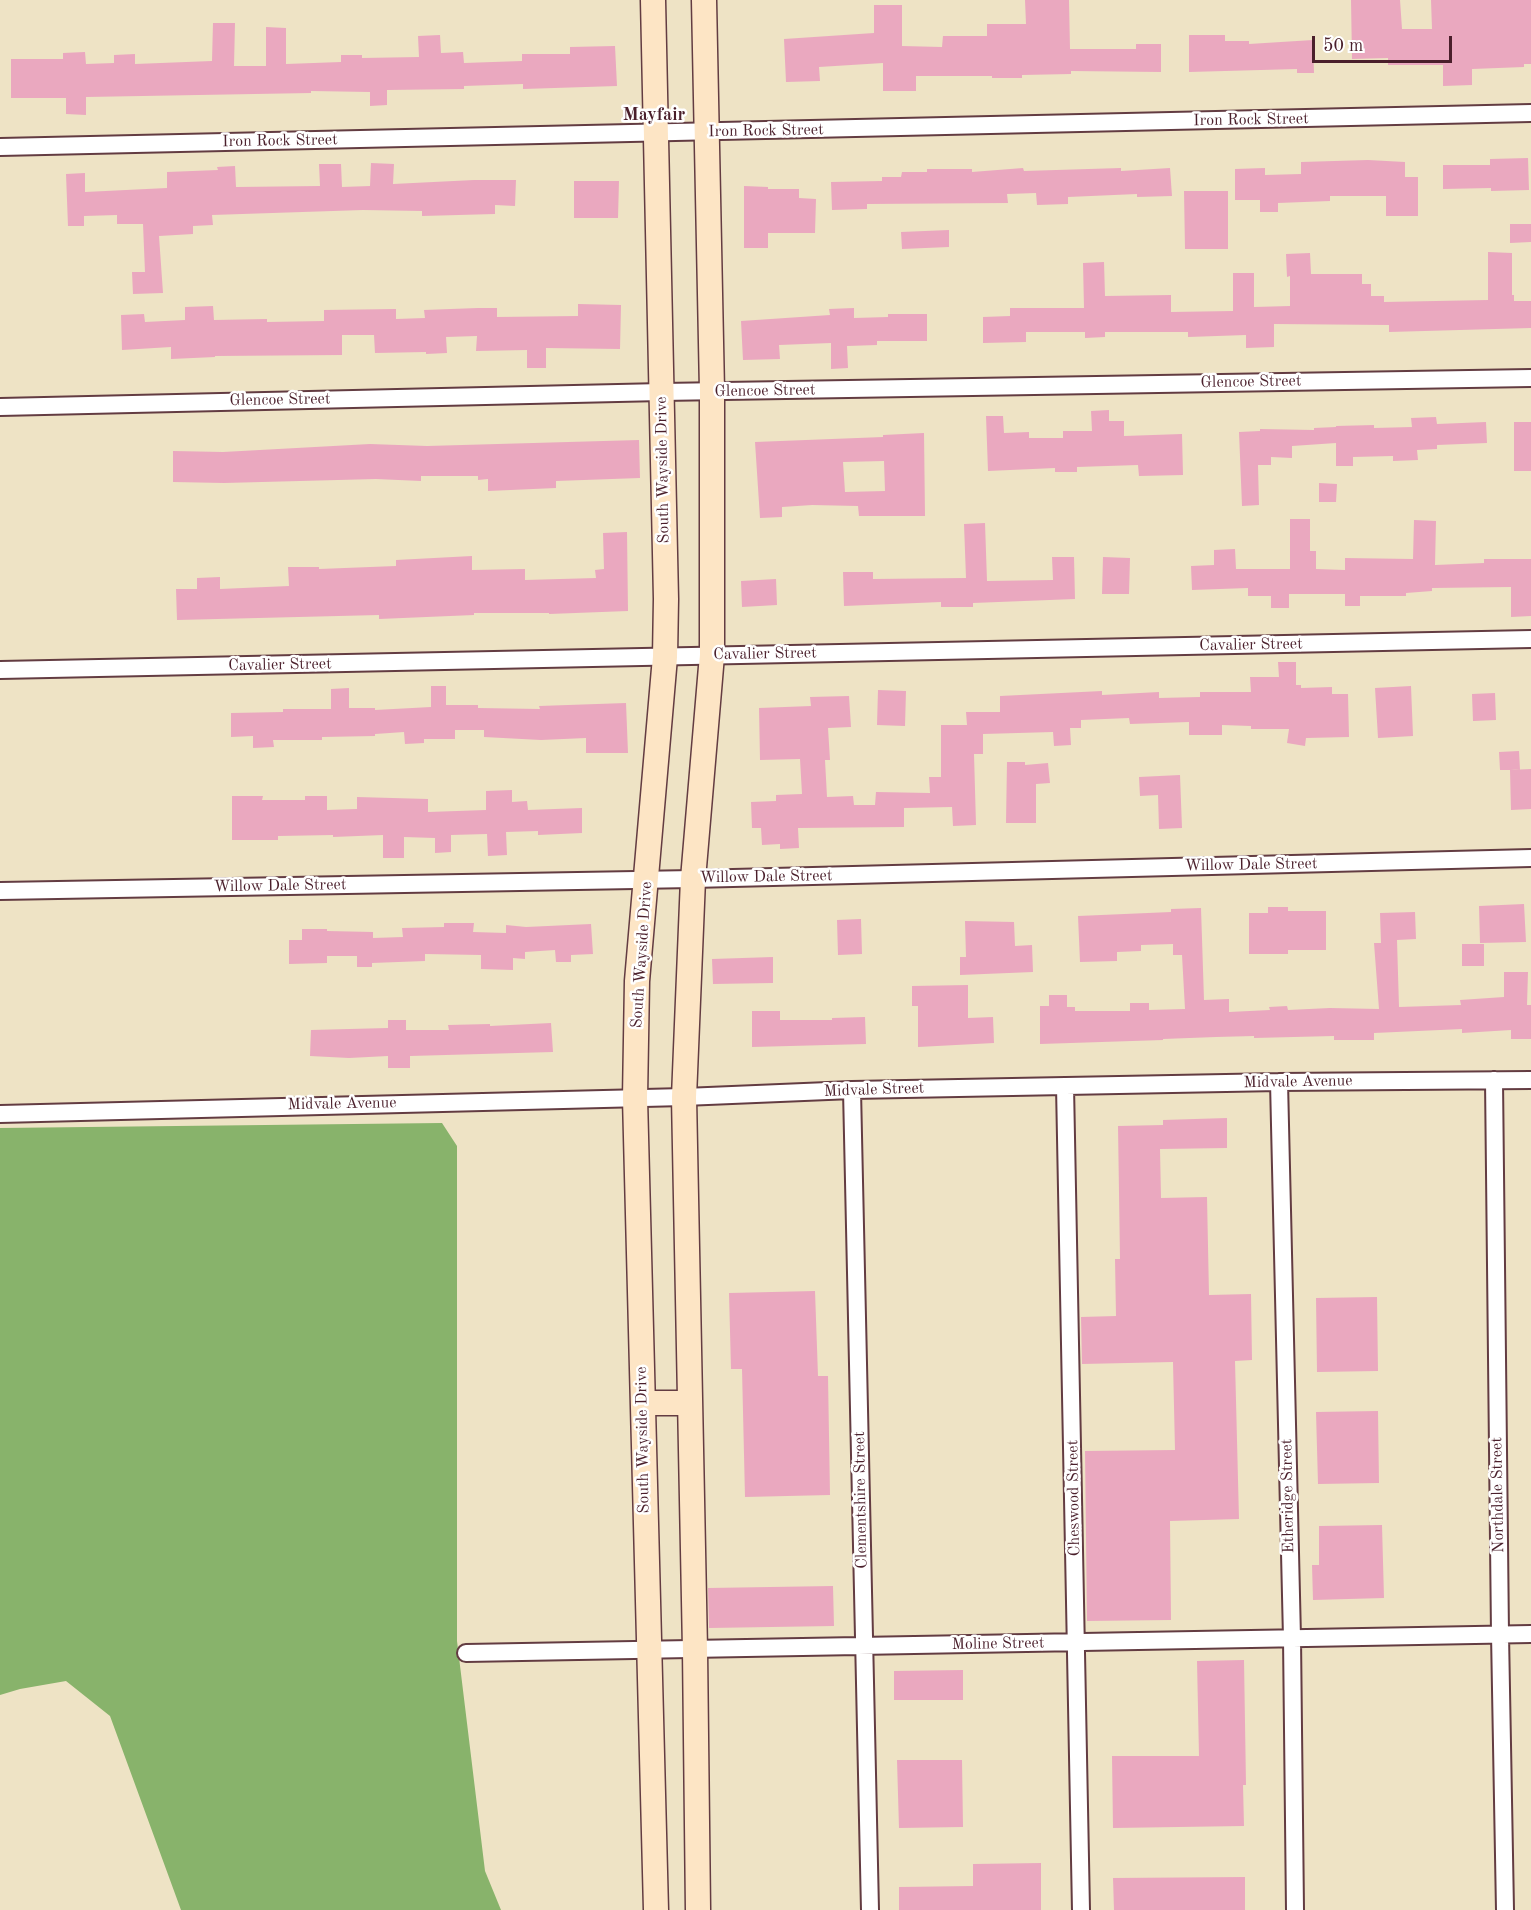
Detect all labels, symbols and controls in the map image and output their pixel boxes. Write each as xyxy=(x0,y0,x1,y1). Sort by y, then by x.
scale bar xyxy=(1315,24,1454,62)
text: 50 m xyxy=(1323,37,1363,55)
district label: Mayfair xyxy=(623,104,685,126)
street label: Iron Rock Street xyxy=(1193,109,1309,131)
street label: Iron Rock Street xyxy=(708,120,824,142)
street label: Iron Rock Street xyxy=(222,130,338,152)
street label: Glencoe Street xyxy=(1200,372,1302,392)
street label: Glencoe Street xyxy=(714,381,816,401)
street label: Glencoe Street xyxy=(229,390,331,410)
street label: South Wayside Drive xyxy=(652,396,674,544)
street label: Cavalier Street xyxy=(1199,634,1303,656)
street label: Cavalier Street xyxy=(713,643,817,665)
street label: Cavalier Street xyxy=(228,654,332,676)
street label: Willow Dale Street xyxy=(1184,854,1318,876)
street label: Willow Dale Street xyxy=(699,866,833,888)
street label: Willow Dale Street xyxy=(213,875,347,897)
street label: South Wayside Drive xyxy=(627,881,657,1029)
street label: Midvale Avenue xyxy=(1243,1071,1353,1093)
street label: Midvale Street xyxy=(823,1079,925,1101)
street label: Midvale Avenue xyxy=(287,1093,397,1115)
street label: South Wayside Drive xyxy=(632,1366,654,1514)
street label: Clementshire Street xyxy=(850,1431,872,1569)
street label: Northdale Street xyxy=(1487,1437,1509,1553)
street label: Etheridge Street xyxy=(1277,1438,1299,1554)
street label: Cheswood Street xyxy=(1063,1440,1085,1556)
street label: Moline Street xyxy=(951,1634,1045,1654)

